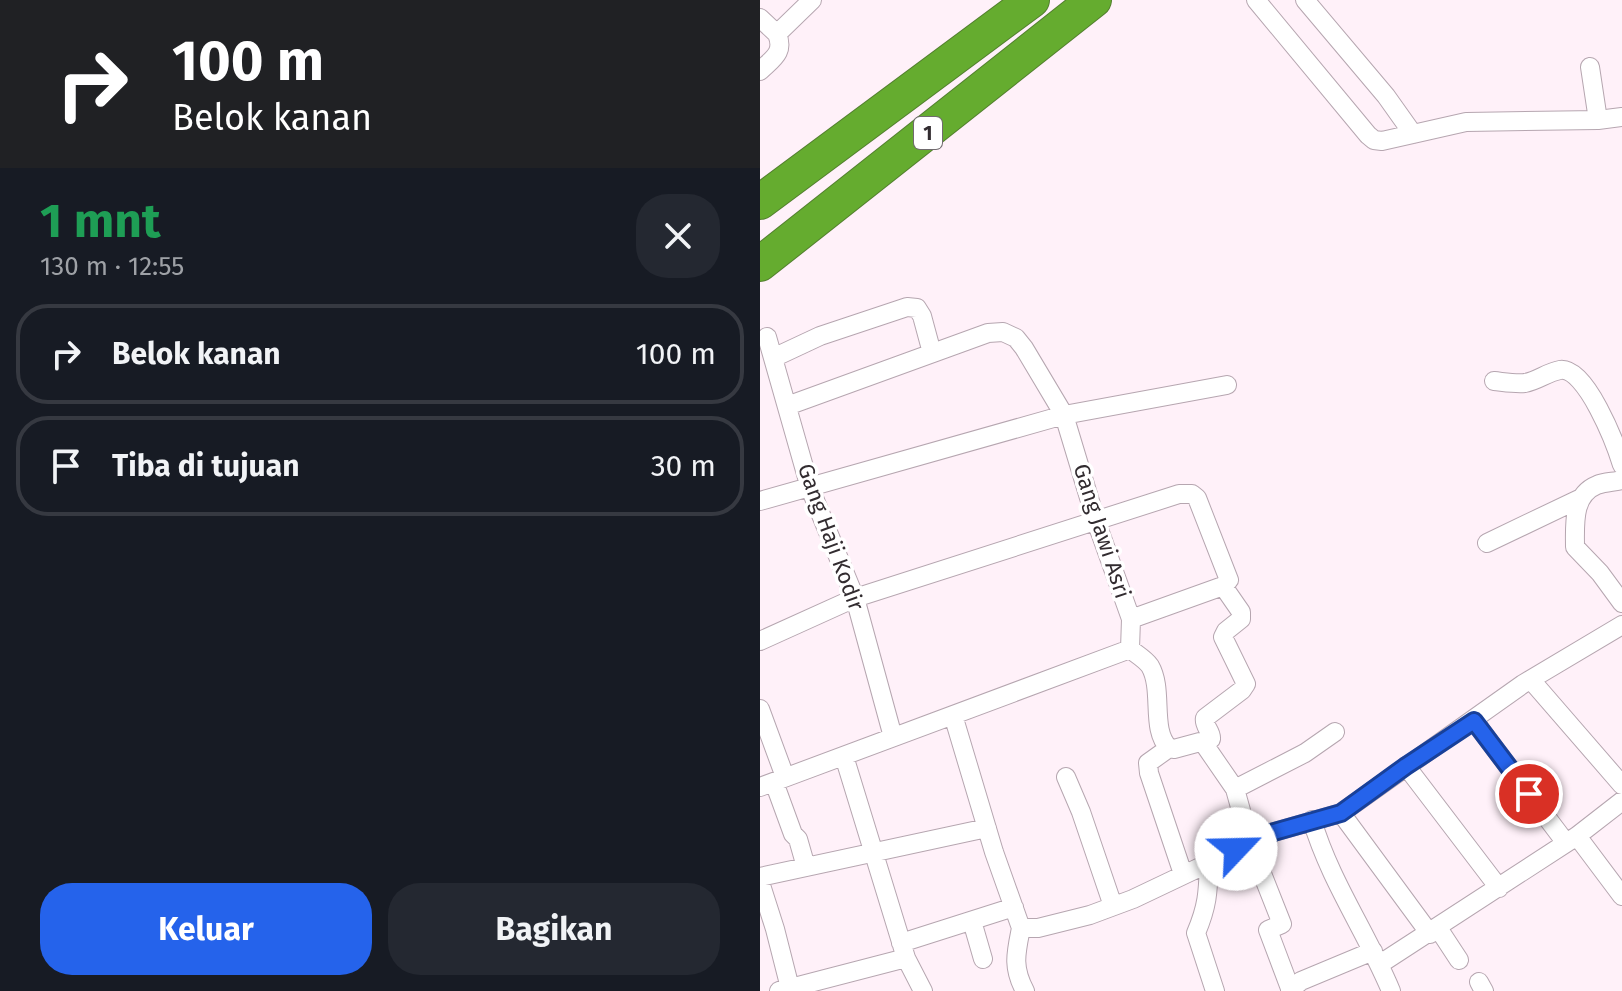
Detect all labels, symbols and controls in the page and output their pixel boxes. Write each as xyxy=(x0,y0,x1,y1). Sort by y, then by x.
text: 100 m xyxy=(172,28,324,95)
icon: right xyxy=(40,32,144,136)
text: Belok kanan xyxy=(172,96,372,140)
road number: 1 xyxy=(914,117,942,149)
text: 1 mnt xyxy=(40,192,160,250)
button: close xyxy=(636,194,720,278)
text: 130 m · 12:55 xyxy=(40,251,184,282)
icon: right xyxy=(44,332,88,376)
text: Belok kanan xyxy=(112,336,281,372)
text: 100 m xyxy=(636,336,716,372)
icon: arrive xyxy=(44,444,88,488)
text: Tiba di tujuan xyxy=(112,448,299,484)
text: 30 m xyxy=(651,448,716,484)
street label: Gang Haji Kodir xyxy=(792,460,870,615)
street label: Gang Jawi Asri xyxy=(1068,460,1136,602)
pin xyxy=(1495,760,1563,828)
icon: arrive xyxy=(1507,772,1551,816)
position arrow xyxy=(1194,807,1278,891)
button: Keluar xyxy=(40,883,372,975)
button: Bagikan xyxy=(388,883,720,975)

